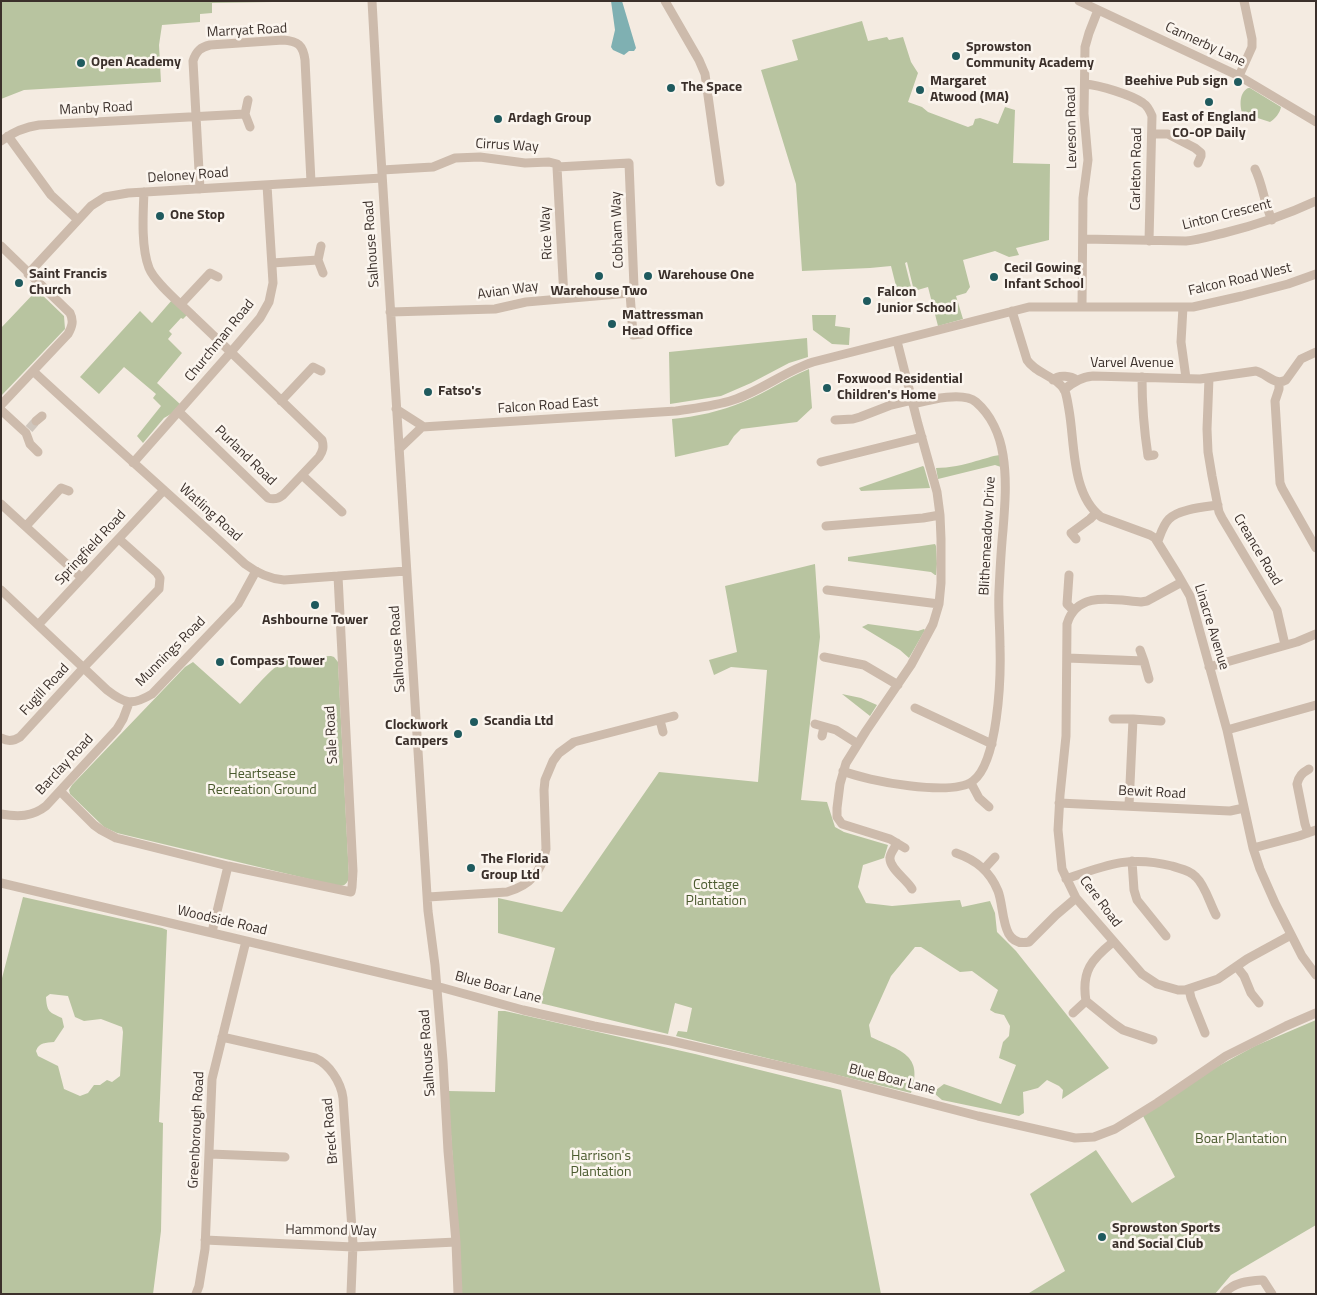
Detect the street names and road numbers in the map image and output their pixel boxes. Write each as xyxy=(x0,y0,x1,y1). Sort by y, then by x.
street label: Cannerby Lane xyxy=(1162,19,1248,71)
street label: Marryat Road xyxy=(206,21,288,41)
street label: Leveson Road xyxy=(1063,87,1081,169)
street label: Manby Road xyxy=(59,99,133,119)
street label: Carleton Road xyxy=(1128,127,1146,211)
street label: Cirrus Way xyxy=(475,136,539,156)
street label: Deloney Road xyxy=(147,165,229,187)
street label: Cobham Way xyxy=(608,191,628,269)
street label: Linton Crescent xyxy=(1181,196,1273,234)
street label: Salhouse Road xyxy=(361,200,383,288)
street label: Rice Way xyxy=(537,206,557,260)
street label: Falcon Road West xyxy=(1187,260,1293,300)
street label: Avian Way xyxy=(476,278,540,304)
street label: Churchman Road xyxy=(182,297,258,385)
street label: Varvel Avenue xyxy=(1090,356,1174,372)
street label: Falcon Road East xyxy=(497,394,599,418)
street label: Purland Road xyxy=(211,422,279,490)
street label: Blithemeadow Drive xyxy=(976,476,1000,596)
street label: Watling Road xyxy=(175,480,245,546)
street label: Springfield Road xyxy=(52,507,130,589)
street label: Creance Road xyxy=(1229,511,1285,589)
street label: Linacre Avenue xyxy=(1190,582,1232,672)
street label: Salhouse Road xyxy=(387,605,409,693)
street label: Munnings Road xyxy=(133,614,209,690)
street label: Fugill Road xyxy=(17,661,73,719)
street label: Sale Road xyxy=(322,705,342,765)
street label: Barclay Road xyxy=(33,731,97,799)
street label: Bewit Road xyxy=(1118,783,1186,803)
street label: Cere Road xyxy=(1075,873,1125,931)
street label: Woodside Road xyxy=(175,902,269,940)
street label: Blue Boar Lane xyxy=(453,968,543,1008)
street label: Salhouse Road xyxy=(417,1009,439,1097)
street label: Blue Boar Lane xyxy=(847,1061,937,1099)
street label: Greenborough Road xyxy=(186,1071,208,1189)
street label: Breck Road xyxy=(320,1097,342,1165)
street label: Hammond Way xyxy=(285,1222,377,1240)

